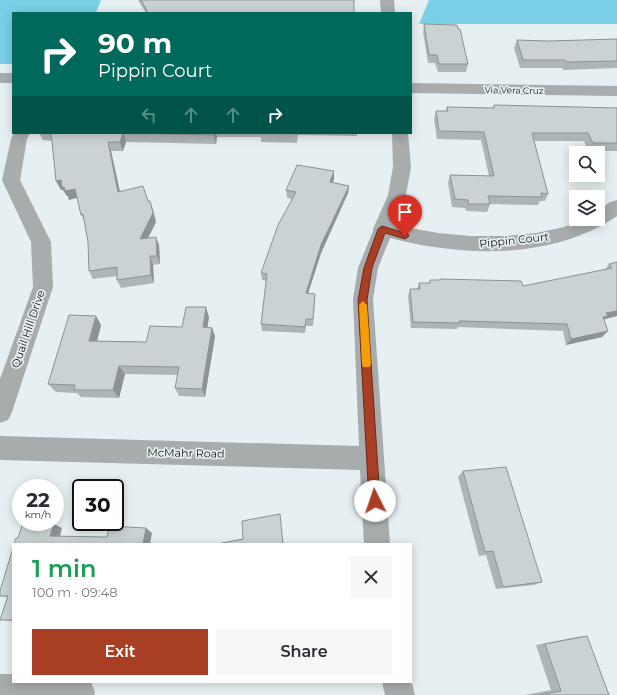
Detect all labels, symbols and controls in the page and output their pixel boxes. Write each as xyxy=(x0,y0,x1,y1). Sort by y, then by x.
text: 90 m xyxy=(98,26,172,60)
icon: right xyxy=(32,28,84,80)
text: Pippin Court xyxy=(98,60,212,82)
street label: Via Vera Cruz xyxy=(484,84,544,96)
icon: left xyxy=(138,104,160,126)
icon: ahead xyxy=(180,104,202,126)
icon: ahead xyxy=(222,104,244,126)
icon: right xyxy=(264,104,286,126)
map controls xyxy=(569,146,605,226)
button: search xyxy=(569,146,605,182)
button: layers xyxy=(569,190,605,226)
pin xyxy=(388,195,422,236)
icon: arrive xyxy=(394,201,416,223)
street label: Pippin Court xyxy=(478,229,550,251)
street label: Quail Hill Drive xyxy=(8,288,48,370)
street label: McMahr Road xyxy=(147,445,225,461)
speed limit sign: 30 xyxy=(72,479,124,531)
position arrow xyxy=(354,480,396,522)
text: 22 xyxy=(26,488,50,512)
text: km/h xyxy=(25,508,51,521)
text: 1 min xyxy=(32,554,96,583)
button: close xyxy=(350,556,392,598)
text: 100 m · 09:48 xyxy=(32,584,118,600)
button: Exit xyxy=(32,629,208,675)
button: Share xyxy=(216,629,392,675)

